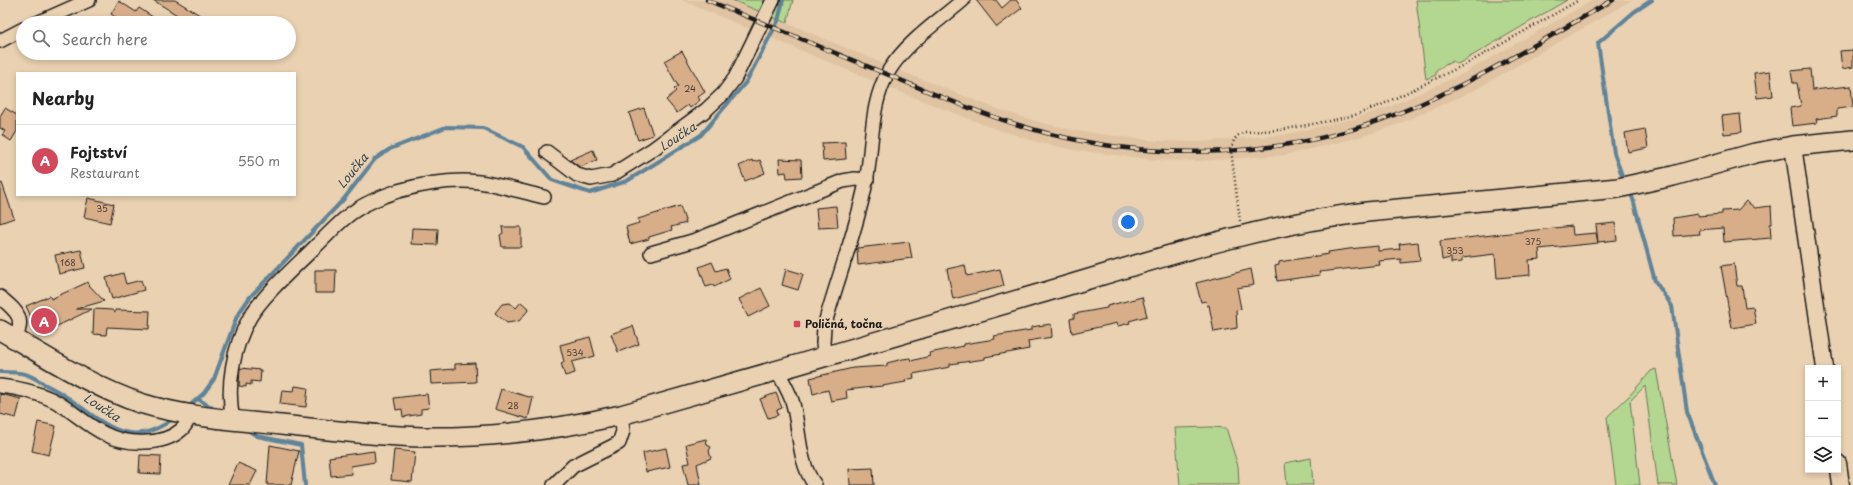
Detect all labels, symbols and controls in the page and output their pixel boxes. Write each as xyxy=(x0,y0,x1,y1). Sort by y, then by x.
search box xyxy=(16,16,296,60)
icon: search xyxy=(30,27,52,49)
text: Search here xyxy=(62,27,148,50)
house number: 24 xyxy=(684,81,696,95)
text: Nearby xyxy=(32,85,94,111)
water label: Loučka xyxy=(656,117,700,155)
text: Fojtství xyxy=(70,140,127,163)
water label: Loučka xyxy=(332,149,372,192)
text: A xyxy=(40,151,50,170)
text: 550 m xyxy=(238,151,280,170)
text: Restaurant xyxy=(70,163,140,182)
house number: 35 xyxy=(96,201,108,215)
your location xyxy=(1118,212,1138,232)
house number: 375 xyxy=(1525,234,1541,248)
house number: 353 xyxy=(1446,243,1464,257)
house number: 168 xyxy=(60,255,76,269)
pin: A xyxy=(31,306,57,336)
place label: Poličná, točna xyxy=(805,315,883,332)
marker: Poličná, točna xyxy=(792,319,802,329)
house number: 534 xyxy=(566,345,584,359)
map controls xyxy=(1805,365,1841,473)
button: + xyxy=(1805,365,1841,401)
water label: Loučka xyxy=(81,389,125,426)
house number: 28 xyxy=(507,398,519,412)
button: − xyxy=(1805,401,1841,437)
button: layers xyxy=(1805,437,1841,473)

